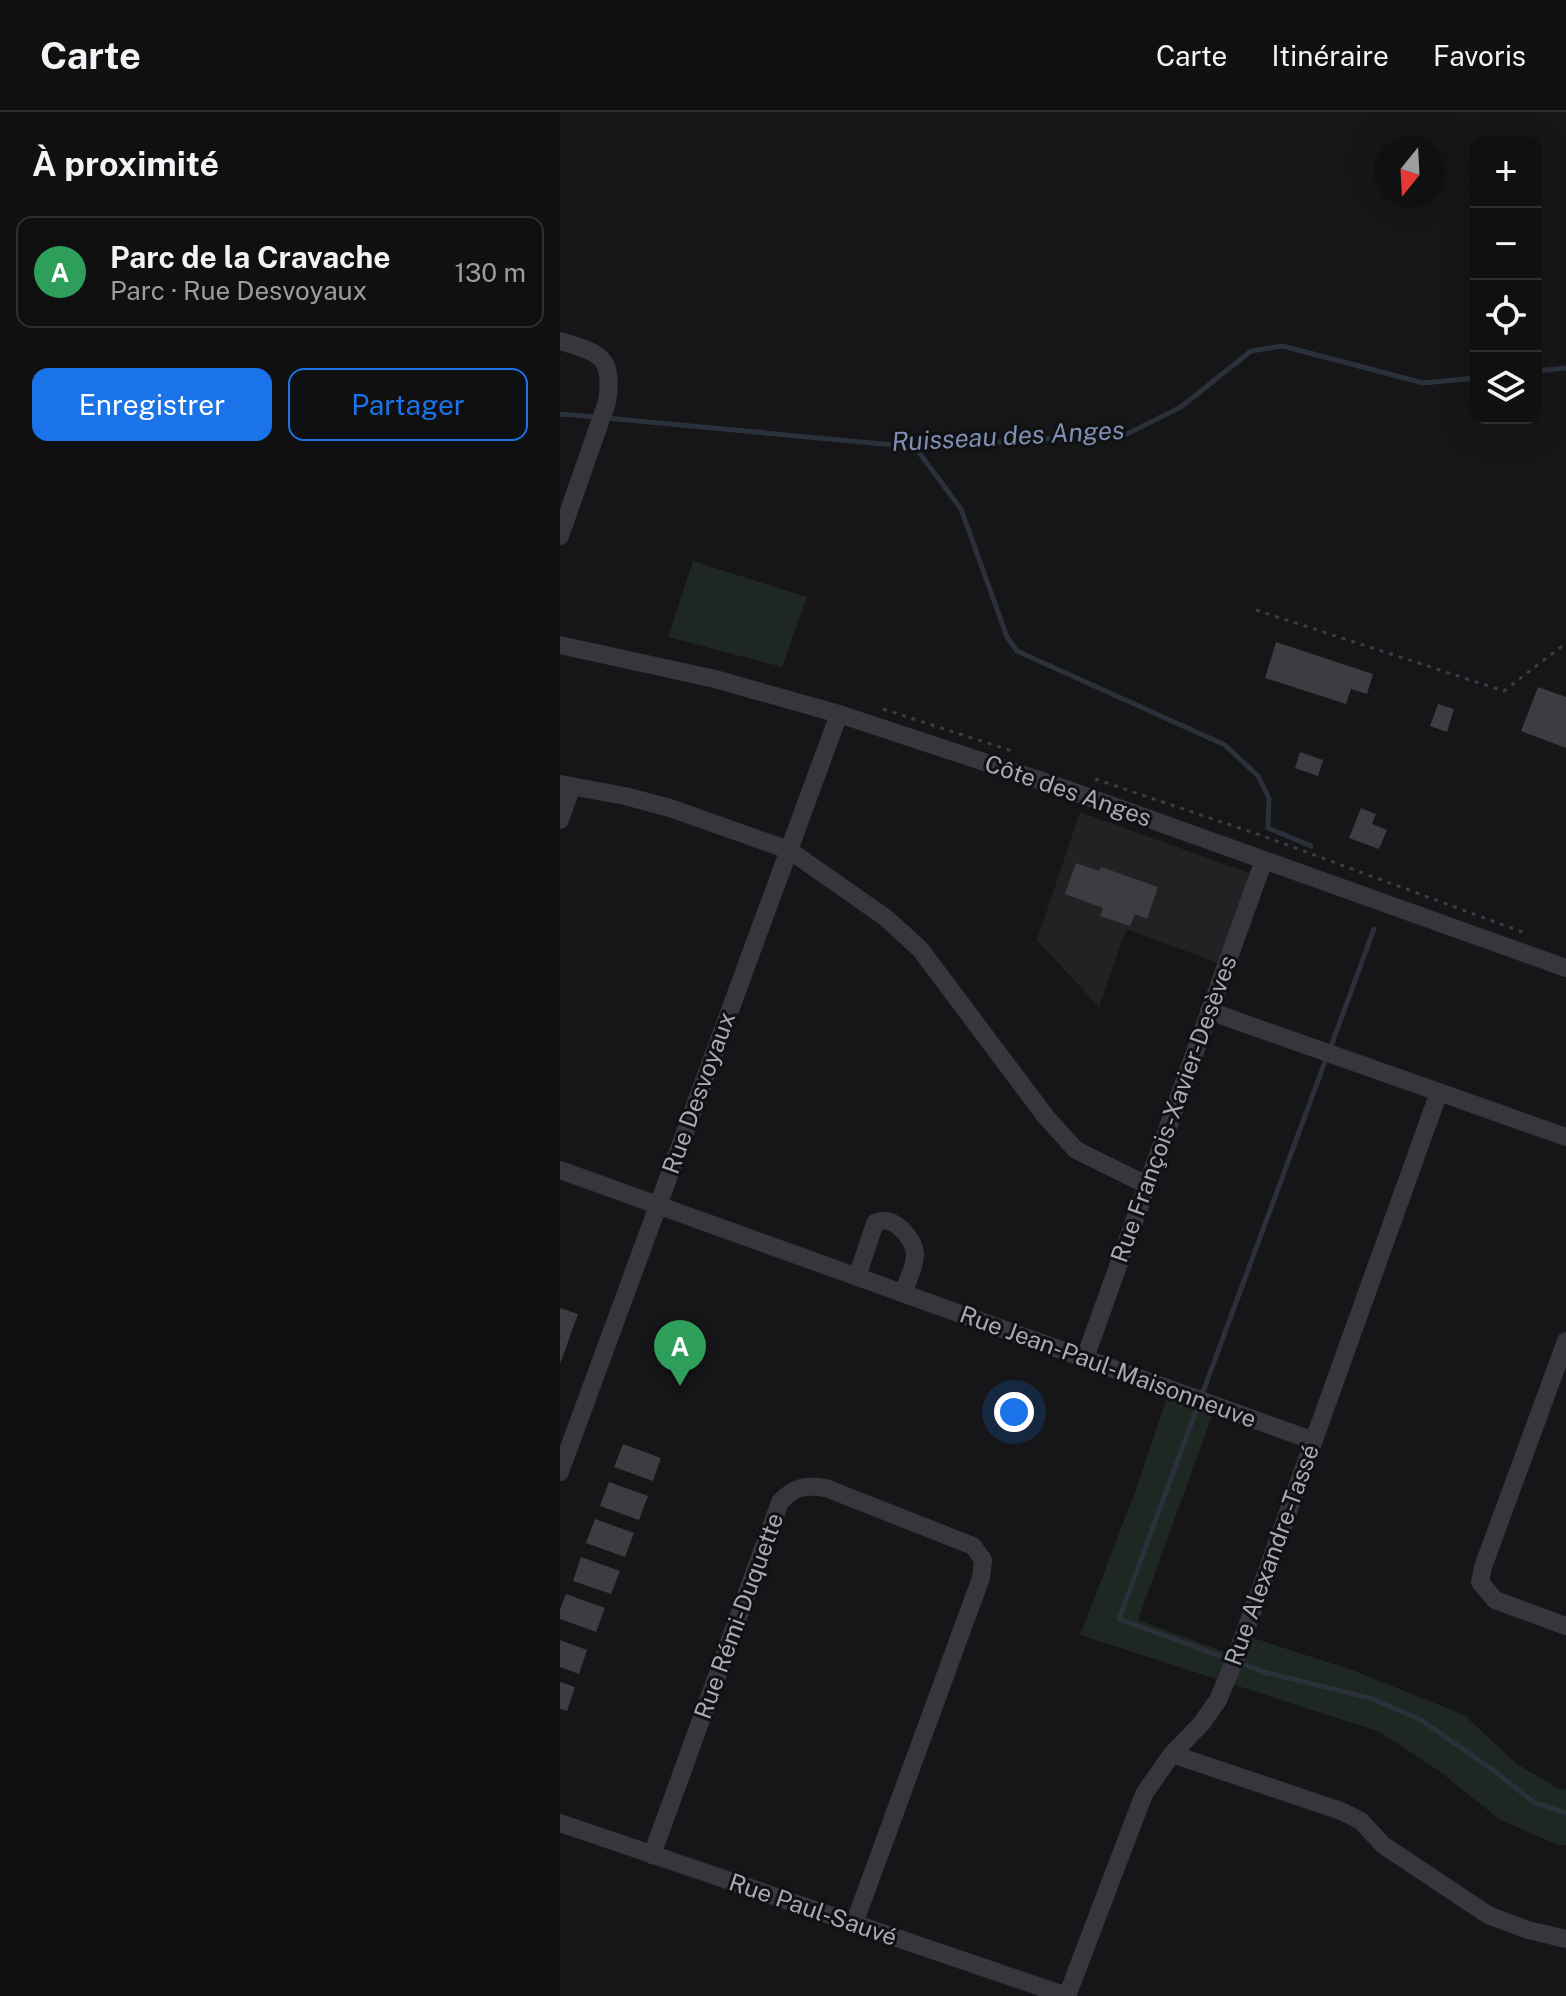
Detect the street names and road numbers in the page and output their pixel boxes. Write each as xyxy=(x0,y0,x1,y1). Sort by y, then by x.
street label: Côte des Anges xyxy=(981,748,1155,832)
street label: Rue François-Xavier-Desèves xyxy=(1104,951,1242,1266)
street label: Rue Desvoyaux xyxy=(656,1008,740,1177)
street label: Rue Jean-Paul-Maisonneuve xyxy=(956,1299,1260,1433)
street label: Rue Alexandre-Tassé xyxy=(1218,1440,1324,1669)
street label: Rue Rémi-Duquette xyxy=(688,1509,788,1722)
street label: Rue Paul-Sauvé xyxy=(726,1867,901,1951)

